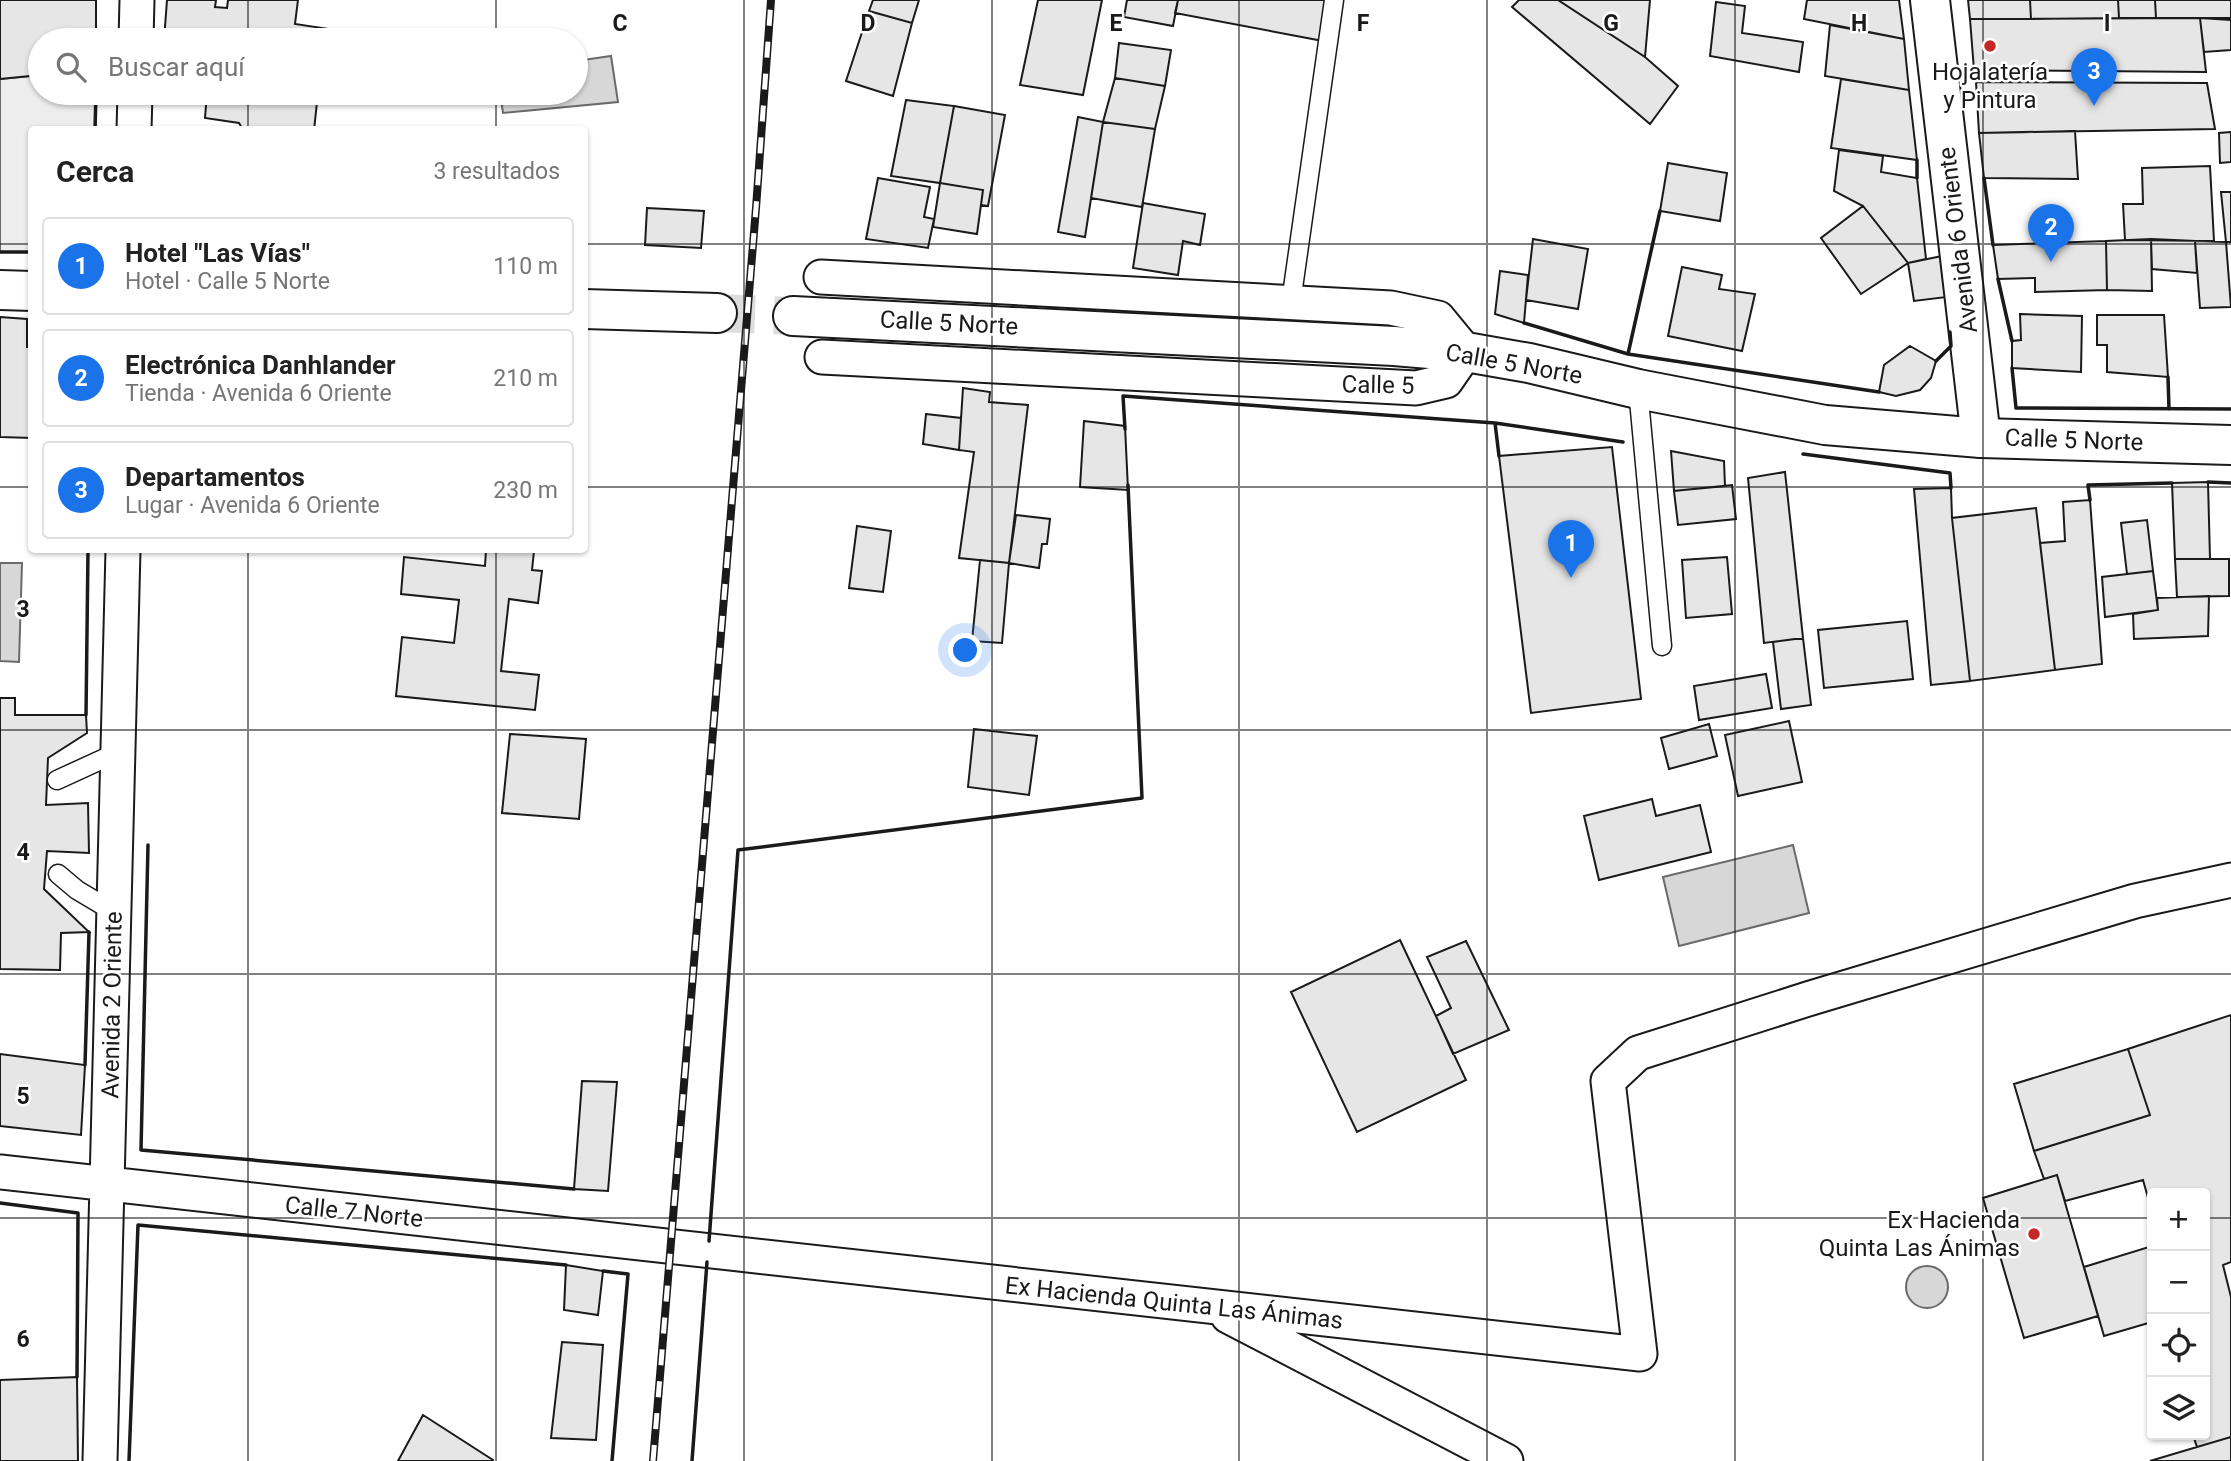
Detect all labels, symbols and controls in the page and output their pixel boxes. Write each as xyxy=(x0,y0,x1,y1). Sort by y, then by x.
text: C xyxy=(612,10,628,37)
text: D xyxy=(861,10,875,37)
text: E xyxy=(1110,10,1123,37)
text: F xyxy=(1357,10,1370,37)
text: G xyxy=(1603,10,1619,37)
text: H xyxy=(1851,10,1867,37)
text: I xyxy=(2104,10,2110,37)
search box xyxy=(28,28,588,105)
marker: Hojalatería y Pintura xyxy=(1982,38,1998,54)
icon: search xyxy=(52,48,90,86)
pin: 3 xyxy=(2071,48,2117,106)
text: Buscar aquí xyxy=(108,52,245,82)
place label: Hojalatería y Pintura xyxy=(1932,58,2048,114)
street label: Avenida 6 Oriente xyxy=(1933,145,1983,335)
text: Cerca xyxy=(56,154,134,189)
text: 3 resultados xyxy=(433,158,560,185)
pin: 2 xyxy=(2028,204,2074,262)
text: Hotel "Las Vías" xyxy=(125,238,310,268)
text: 1 xyxy=(74,253,88,280)
text: 110 m xyxy=(493,253,558,280)
text: Hotel · Calle 5 Norte xyxy=(125,268,330,295)
street label: Calle 5 Norte xyxy=(879,305,1019,341)
street label: Calle 5 Norte xyxy=(1443,338,1585,390)
text: Electrónica Danhlander xyxy=(125,350,396,380)
text: 2 xyxy=(74,365,88,392)
text: 210 m xyxy=(493,365,558,392)
street label: Calle 5 xyxy=(1342,370,1414,400)
text: Tienda · Avenida 6 Oriente xyxy=(125,380,392,407)
street label: Calle 5 Norte xyxy=(2004,424,2144,456)
text: Departamentos xyxy=(125,462,305,492)
text: 3 xyxy=(74,477,88,504)
text: 230 m xyxy=(493,477,558,504)
text: Lugar · Avenida 6 Oriente xyxy=(125,492,380,519)
pin: 1 xyxy=(1548,520,1594,578)
text: 3 xyxy=(16,596,30,623)
your location xyxy=(948,633,982,667)
text: 4 xyxy=(16,839,30,866)
street label: Avenida 2 Oriente xyxy=(96,911,128,1099)
text: 5 xyxy=(16,1083,30,1110)
map controls xyxy=(2147,1188,2210,1440)
button: + xyxy=(2147,1188,2210,1251)
street label: Calle 7 Norte xyxy=(284,1191,424,1233)
place label: Ex Hacienda Quinta Las Ánimas xyxy=(1819,1206,2020,1262)
marker: Ex Hacienda Quinta Las Ánimas xyxy=(2026,1226,2042,1242)
button: − xyxy=(2147,1251,2210,1314)
street label: Ex Hacienda Quinta Las Ánimas xyxy=(1004,1271,1344,1335)
button: locate xyxy=(2147,1314,2210,1377)
text: 6 xyxy=(16,1326,30,1353)
button: layers xyxy=(2147,1377,2210,1440)

